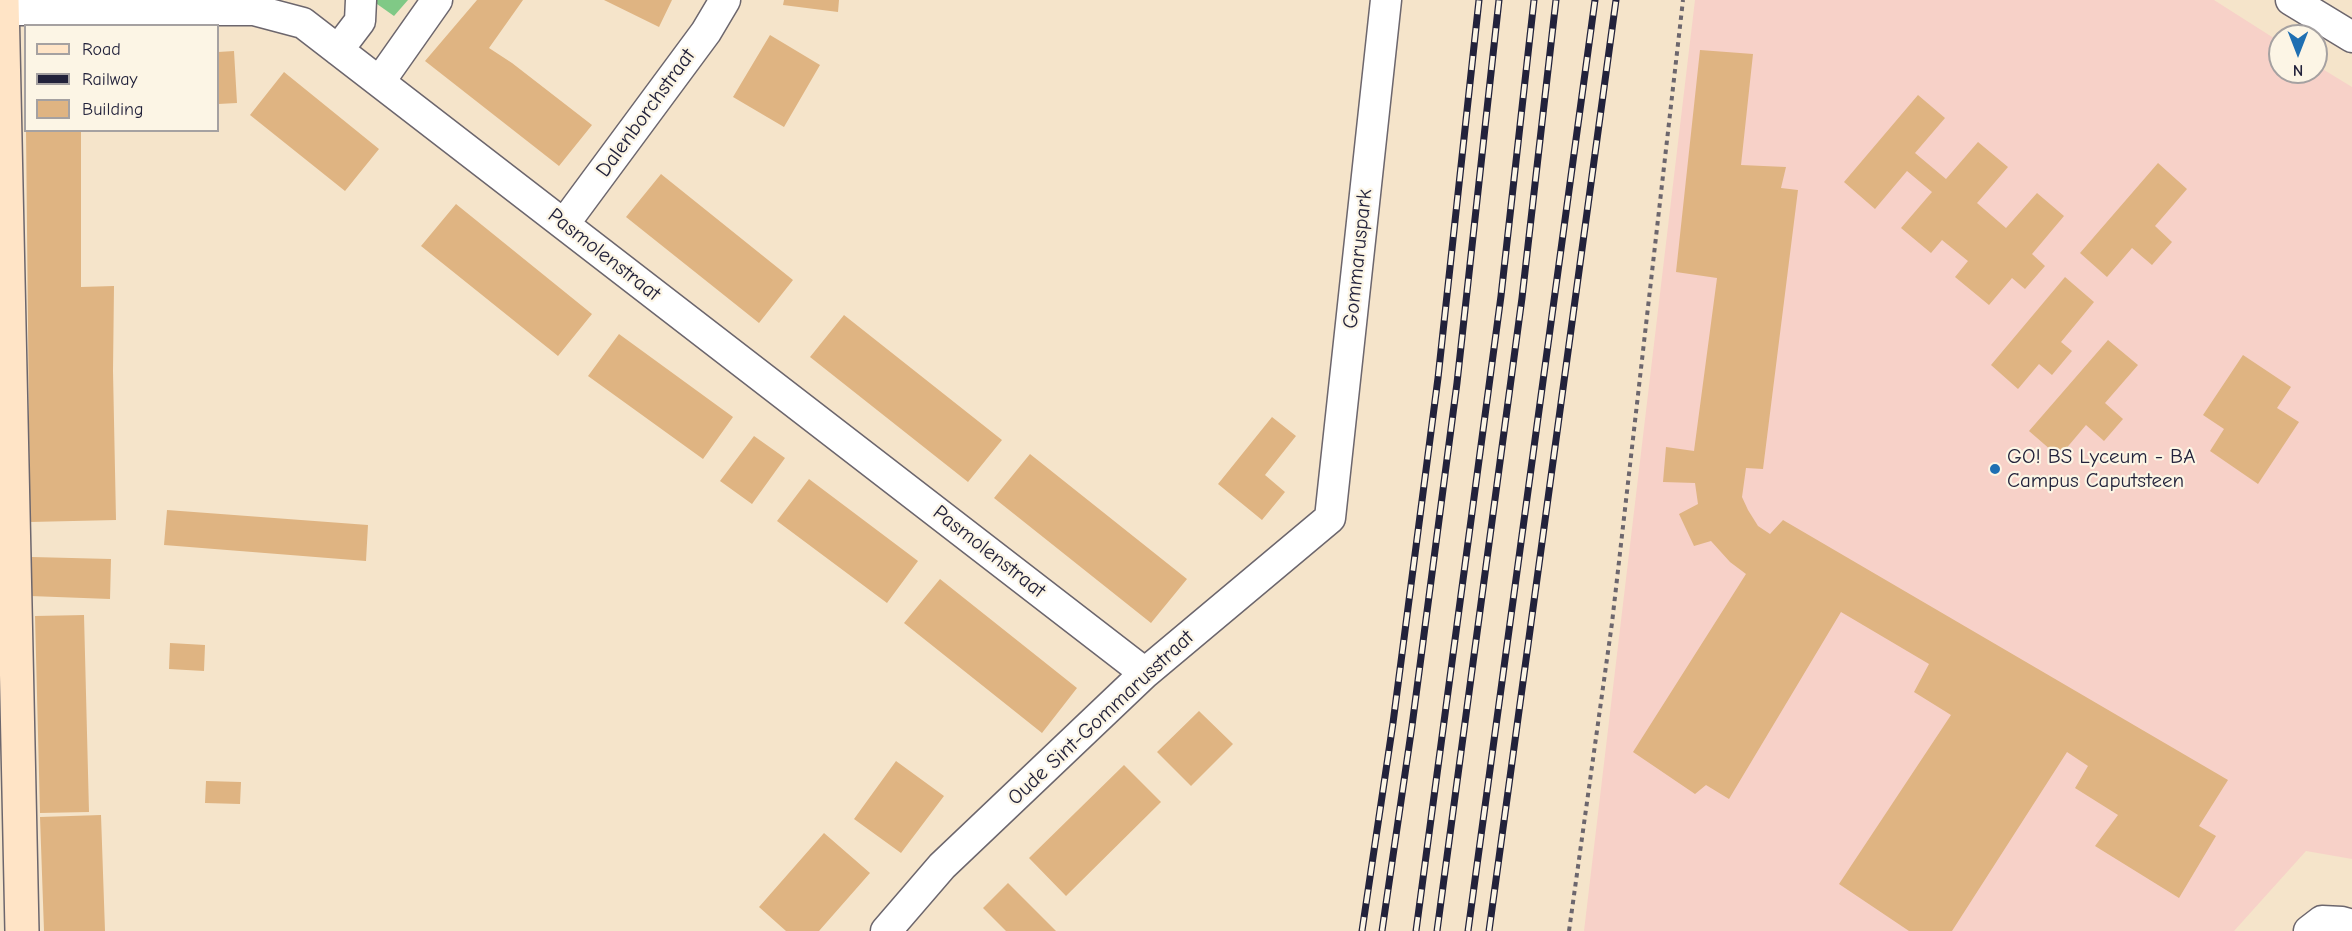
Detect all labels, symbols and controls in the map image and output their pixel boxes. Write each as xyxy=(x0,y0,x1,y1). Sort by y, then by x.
legend xyxy=(24,24,219,132)
north arrow xyxy=(2268,24,2328,84)
text: Road xyxy=(82,39,121,60)
street label: Dalenborchstraat xyxy=(591,44,701,182)
text: N xyxy=(2293,61,2303,79)
text: Railway xyxy=(82,69,138,90)
text: Building xyxy=(82,99,144,120)
street label: Gommaruspark xyxy=(1338,188,1378,330)
street label: Pasmolenstraat xyxy=(543,203,665,307)
place label: GO! BS Lyceum - BA Campus Caputsteen xyxy=(2007,444,2195,494)
marker: GO! BS Lyceum - BA Campus Caputsteen xyxy=(1988,462,2002,476)
street label: Pasmolenstraat xyxy=(928,500,1050,604)
street label: Oude Sint-Gommarusstraat xyxy=(1003,625,1199,811)

